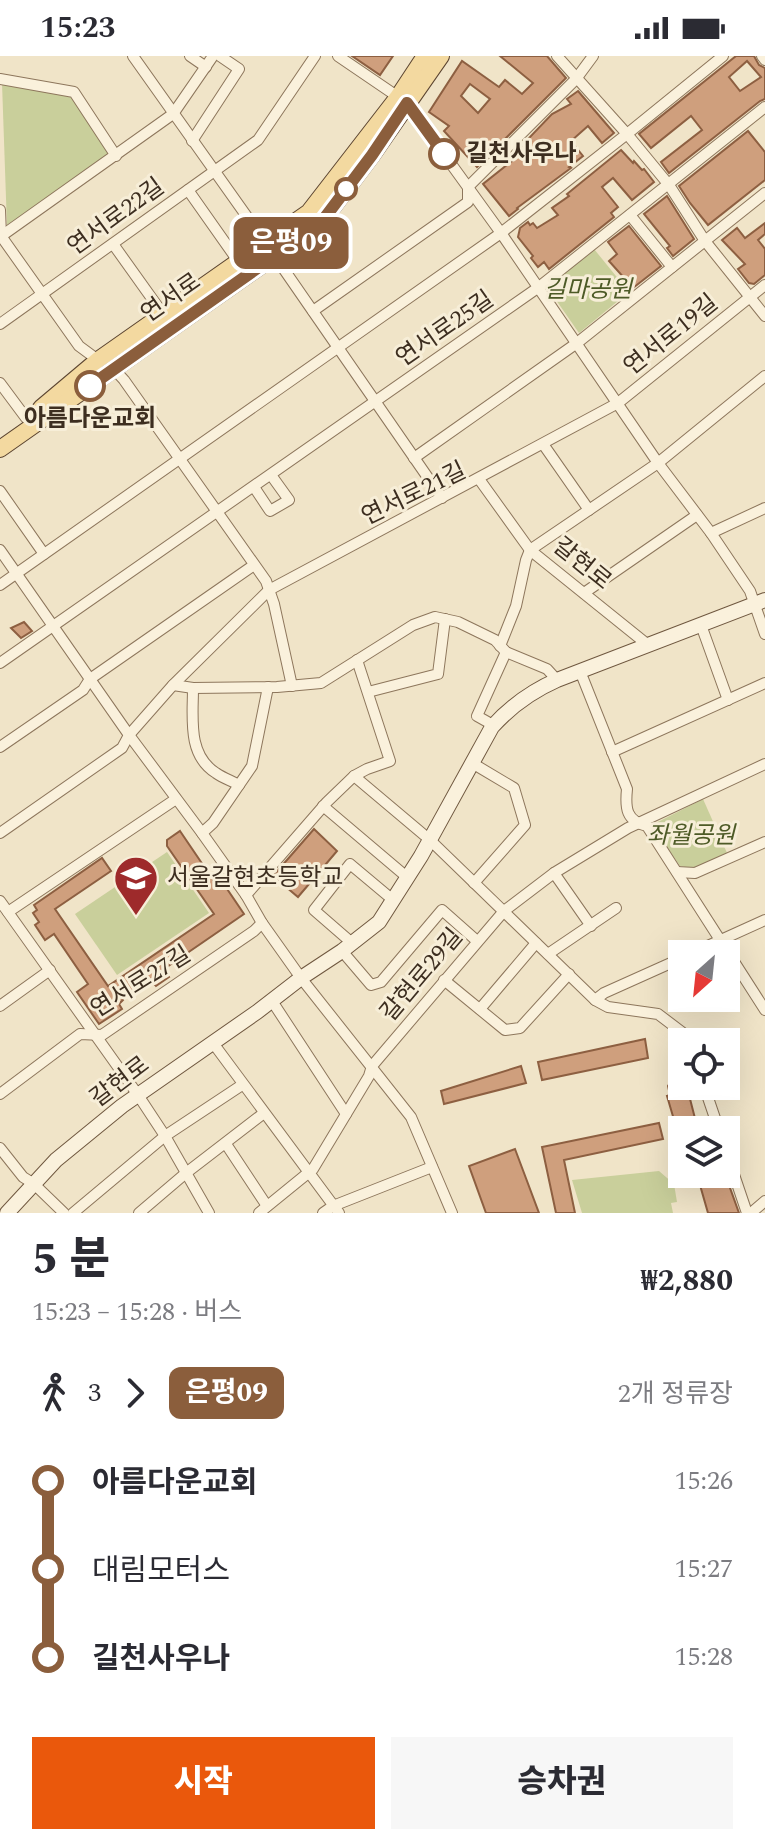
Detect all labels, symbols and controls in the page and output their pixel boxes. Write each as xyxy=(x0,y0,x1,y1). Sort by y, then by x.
text: 15:23 xyxy=(40,5,115,51)
place label: 길천사우나 xyxy=(466,136,576,172)
marker: 길천사우나 xyxy=(429,139,459,169)
street label: 연서로22길 xyxy=(60,169,172,265)
unlabelled marker xyxy=(335,178,357,200)
line badge: 은평09 xyxy=(235,217,347,269)
text: 은평09 xyxy=(250,221,332,264)
street label: 연서로 xyxy=(134,264,208,332)
park label: 길마공원 xyxy=(544,272,634,308)
street label: 연서로25길 xyxy=(389,282,501,376)
street label: 연서로19길 xyxy=(616,286,726,384)
marker: 아름다운교회 xyxy=(75,371,105,401)
place label: 아름다운교회 xyxy=(24,401,156,437)
street label: 연서로21길 xyxy=(356,453,472,535)
street label: 갈현로 xyxy=(545,529,619,599)
park label: 좌월공원 xyxy=(647,818,737,854)
school or university icon: 서울갈현초등학교 xyxy=(112,854,160,917)
place label: 서울갈현초등학교 xyxy=(167,860,344,896)
street label: 갈현로29길 xyxy=(372,920,472,1030)
street label: 연서로27길 xyxy=(84,937,198,1027)
north arrow xyxy=(668,940,740,1012)
map controls xyxy=(668,940,740,1188)
button: locate xyxy=(668,1028,740,1100)
street label: 갈현로 xyxy=(83,1048,157,1116)
button: layers xyxy=(668,1116,740,1188)
text: 5 분 xyxy=(32,1226,110,1293)
text: ₩2,880 xyxy=(641,1258,733,1304)
text: 15:23 – 15:28 · 버스 xyxy=(32,1292,242,1332)
icon: walk xyxy=(32,1371,76,1415)
icon: forward xyxy=(113,1371,157,1415)
text: 은평09 xyxy=(185,1371,268,1414)
text: 3 xyxy=(88,1373,101,1413)
text: 2개 정류장 xyxy=(618,1374,733,1414)
text: 아름다운교회 xyxy=(92,1460,258,1506)
text: 15:26 xyxy=(674,1461,733,1501)
text: 대림모터스 xyxy=(92,1548,230,1594)
text: 15:27 xyxy=(674,1549,733,1589)
text: 길천사우나 xyxy=(92,1636,230,1682)
text: 15:28 xyxy=(674,1637,733,1677)
button: 시작 xyxy=(32,1737,375,1829)
button: 승차권 xyxy=(391,1737,733,1829)

